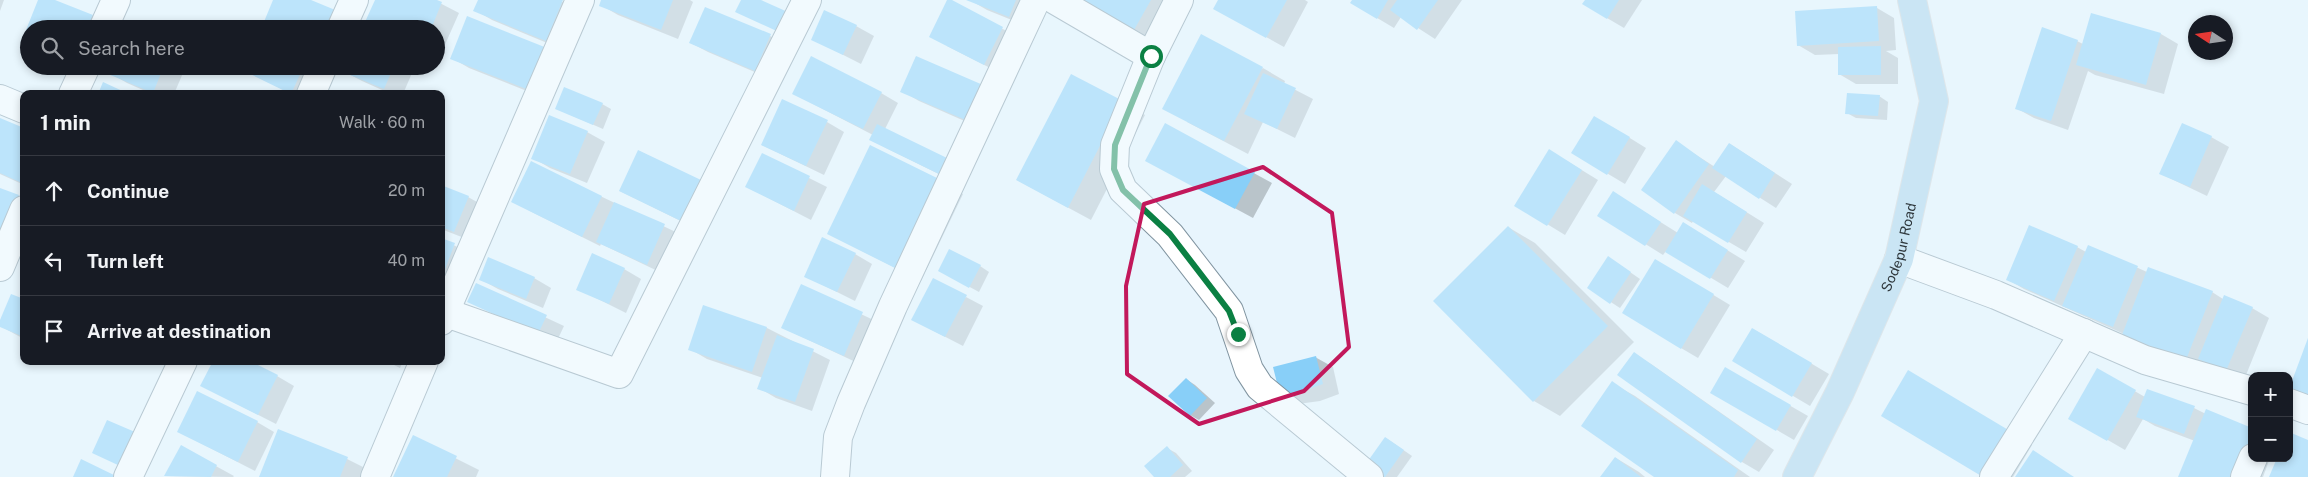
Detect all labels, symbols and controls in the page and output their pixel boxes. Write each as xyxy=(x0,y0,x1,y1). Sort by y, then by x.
north arrow xyxy=(2188,15,2233,60)
search box xyxy=(20,20,445,75)
icon: search xyxy=(38,34,66,62)
text: Search here xyxy=(78,37,185,59)
route start xyxy=(1140,45,1163,68)
text: 1 min xyxy=(40,110,91,135)
text: Walk · 60 m xyxy=(339,113,425,132)
icon: ahead xyxy=(40,177,68,205)
text: Continue xyxy=(87,180,169,202)
text: 20 m xyxy=(388,181,425,200)
street label: Sodepur Road xyxy=(1878,201,1919,294)
icon: left xyxy=(40,247,68,275)
text: Turn left xyxy=(87,250,164,272)
text: 40 m xyxy=(387,251,425,270)
icon: arrive xyxy=(40,317,68,345)
text: Arrive at destination xyxy=(87,320,271,342)
route end xyxy=(1227,323,1250,346)
map controls xyxy=(2248,372,2293,462)
button: + xyxy=(2248,372,2293,417)
button: − xyxy=(2248,417,2293,462)

